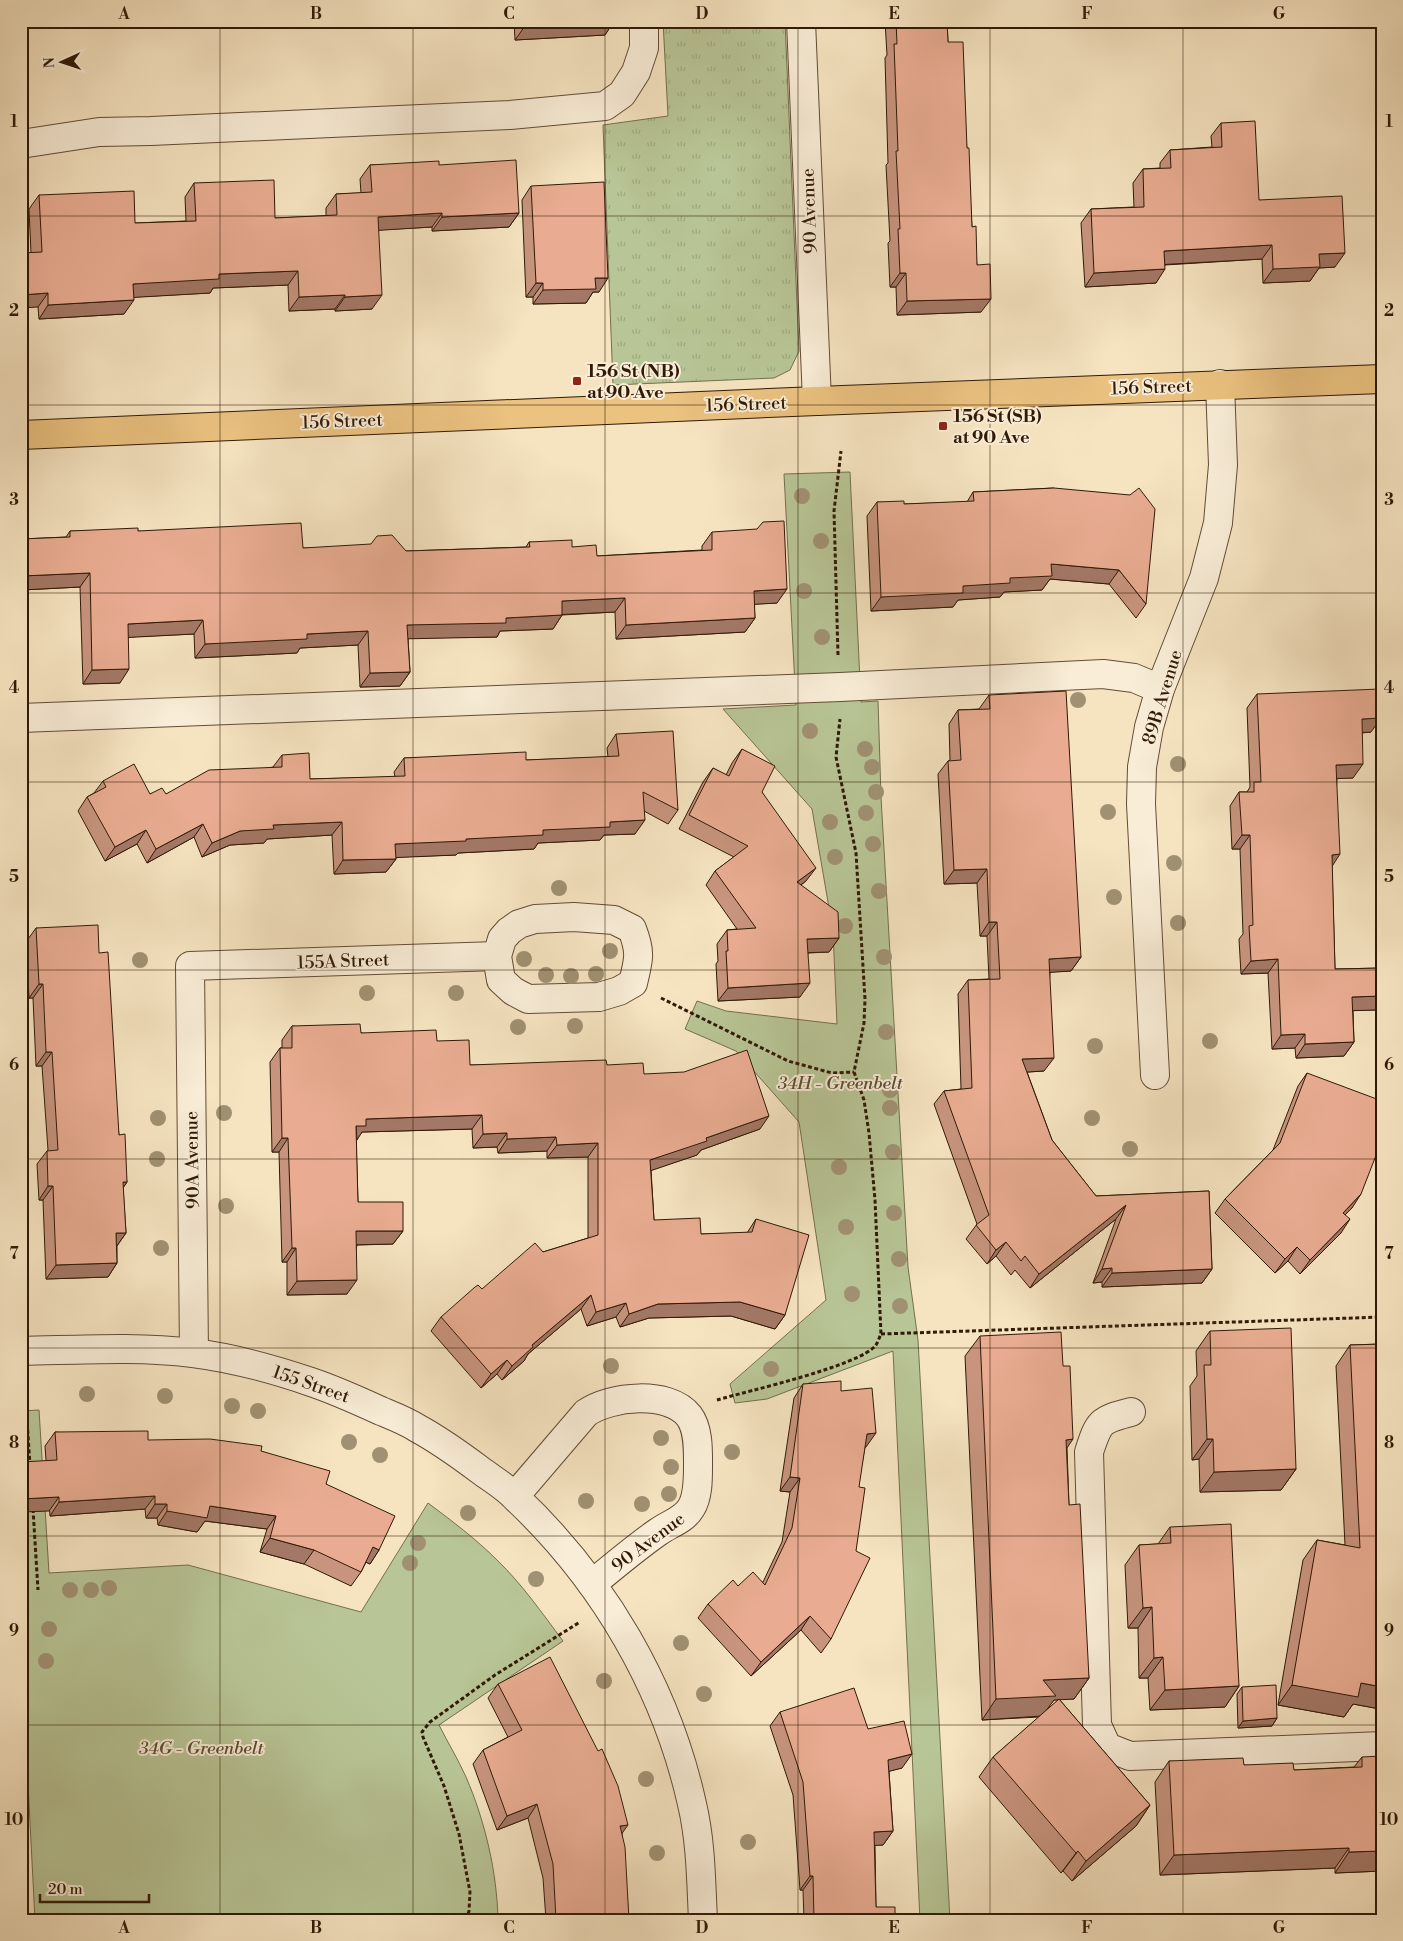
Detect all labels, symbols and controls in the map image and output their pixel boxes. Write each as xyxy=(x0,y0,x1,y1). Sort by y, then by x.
text: A xyxy=(117,4,130,24)
text: B xyxy=(310,4,322,24)
text: C xyxy=(503,4,515,24)
text: D xyxy=(696,4,709,24)
text: E xyxy=(888,4,900,24)
text: F xyxy=(1081,4,1093,24)
text: G xyxy=(1273,4,1286,24)
north arrow xyxy=(38,38,88,88)
text: N xyxy=(41,57,59,69)
text: 1 xyxy=(10,112,18,132)
text: 1 xyxy=(1385,112,1393,132)
street label: 90 Avenue xyxy=(797,168,822,254)
text: 2 xyxy=(9,301,19,321)
text: 2 xyxy=(1384,301,1394,321)
place label: 156 St (NB) at 90 Ave xyxy=(587,360,680,404)
marker: 156 St (NB) at 90 Ave xyxy=(571,375,583,387)
street label: 156 Street xyxy=(1110,375,1193,400)
street label: 156 Street xyxy=(705,392,788,417)
place label: 156 St (SB) at 90 Ave xyxy=(953,405,1042,449)
street label: 156 Street xyxy=(301,409,384,434)
marker: 156 St (SB) at 90 Ave xyxy=(937,420,949,432)
text: 3 xyxy=(9,490,19,510)
text: 3 xyxy=(1384,490,1394,510)
street label: 89B Avenue xyxy=(1137,647,1188,747)
text: 4 xyxy=(9,678,20,698)
text: 4 xyxy=(1384,678,1395,698)
text: 5 xyxy=(9,867,19,887)
text: 5 xyxy=(1384,867,1394,887)
street label: 155A Street xyxy=(296,948,390,975)
text: 6 xyxy=(9,1055,19,1075)
text: 6 xyxy=(1384,1055,1394,1075)
park label: 34H - Greenbelt xyxy=(777,1072,904,1095)
street label: 90A Avenue xyxy=(180,1111,205,1209)
text: 7 xyxy=(9,1244,19,1264)
text: 7 xyxy=(1384,1244,1394,1264)
street label: 155 Street xyxy=(269,1361,353,1409)
text: 8 xyxy=(9,1433,19,1453)
text: 8 xyxy=(1384,1433,1394,1453)
street label: 90 Avenue xyxy=(607,1507,690,1577)
text: 9 xyxy=(9,1621,19,1641)
text: 9 xyxy=(1384,1621,1394,1641)
park label: 34G - Greenbelt xyxy=(139,1737,264,1760)
text: 10 xyxy=(5,1810,23,1830)
text: 10 xyxy=(1380,1810,1398,1830)
scale bar xyxy=(40,1871,149,1903)
text: 20 m xyxy=(48,1880,83,1899)
text: A xyxy=(117,1918,130,1938)
text: B xyxy=(310,1918,322,1938)
text: C xyxy=(503,1918,515,1938)
text: D xyxy=(696,1918,709,1938)
text: E xyxy=(888,1918,900,1938)
text: F xyxy=(1081,1918,1093,1938)
text: G xyxy=(1273,1918,1286,1938)

